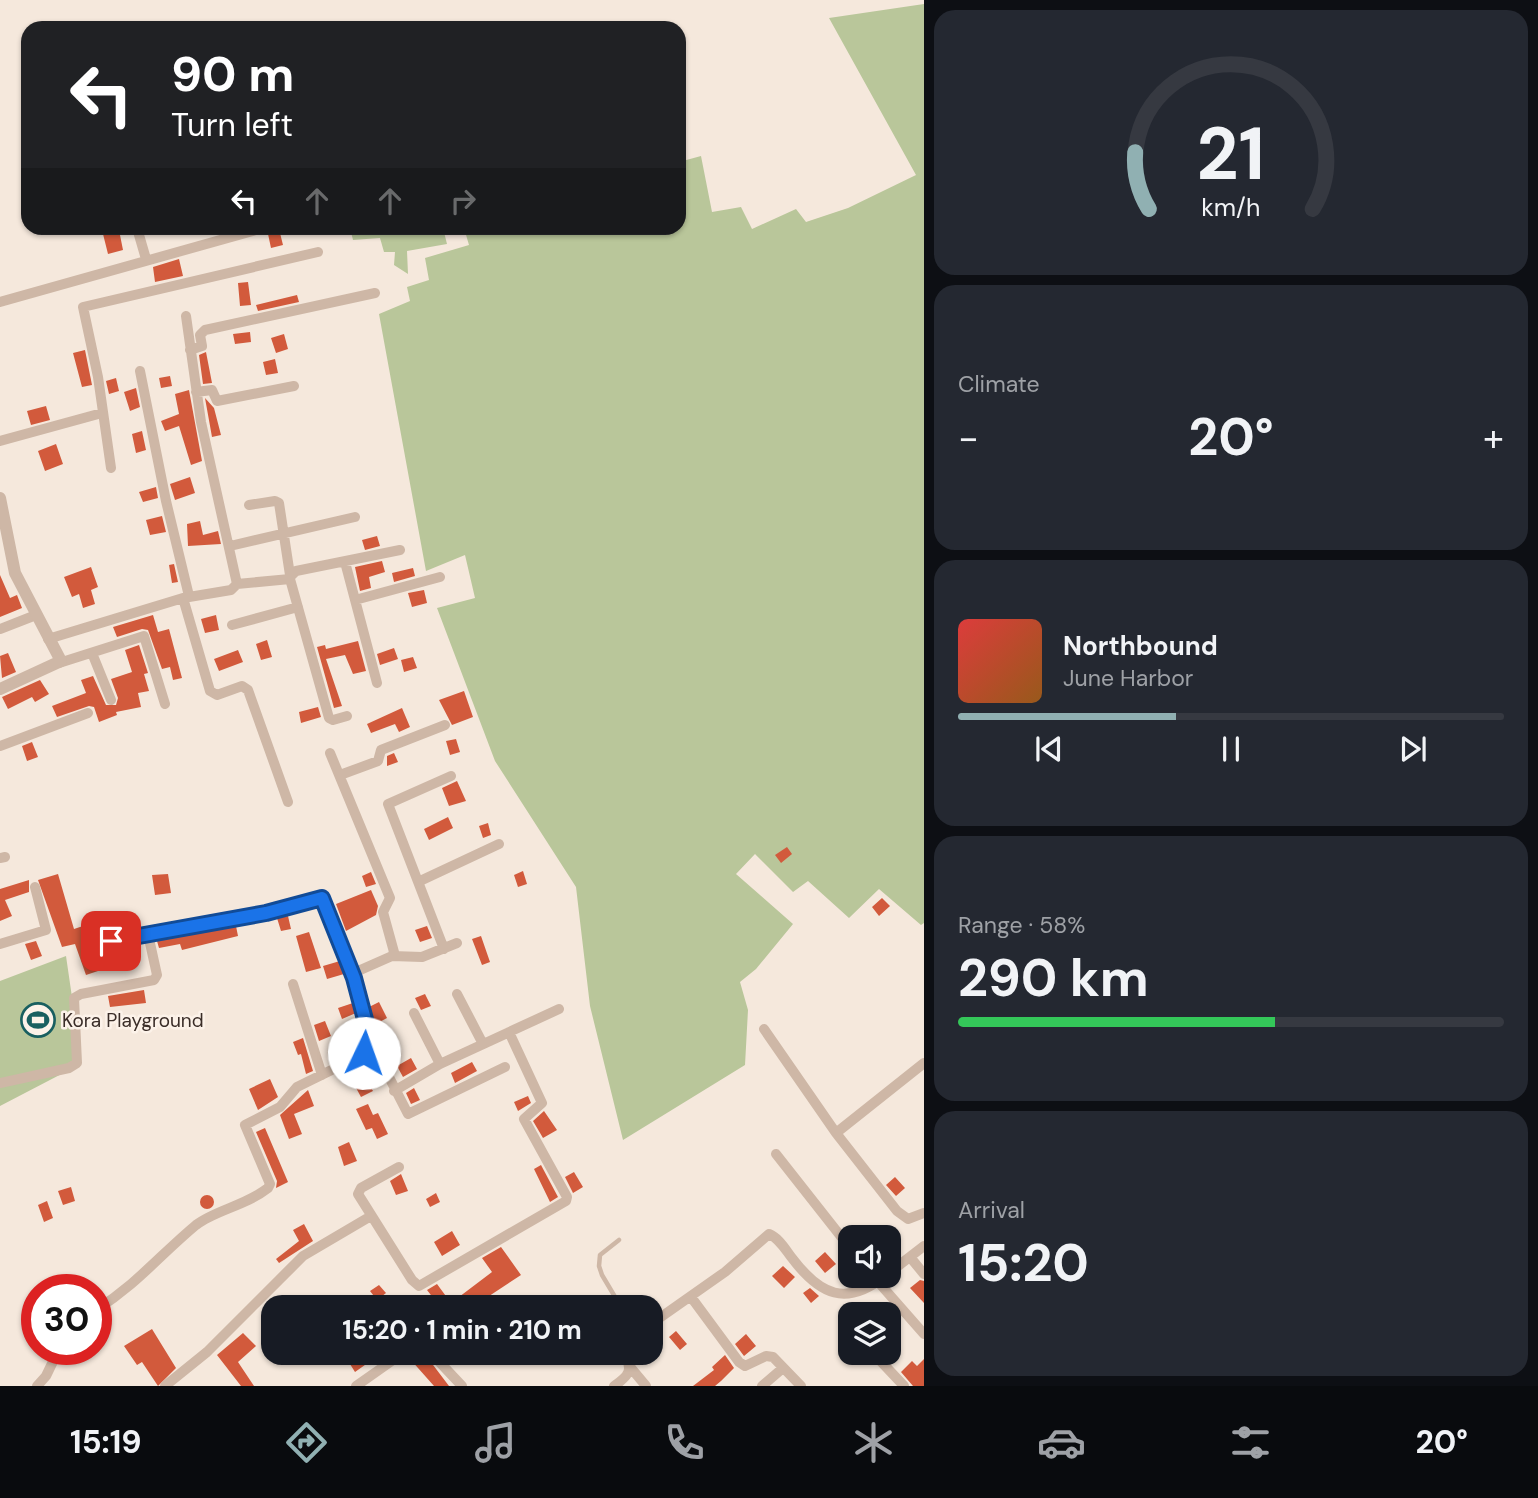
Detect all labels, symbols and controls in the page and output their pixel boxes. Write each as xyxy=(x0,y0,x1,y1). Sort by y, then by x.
text: 90 m xyxy=(171,42,294,106)
icon: left xyxy=(56,49,147,140)
text: Turn left xyxy=(171,104,293,146)
text: 21 xyxy=(1197,107,1265,202)
icon: left xyxy=(225,182,263,220)
icon: ahead xyxy=(298,182,336,220)
icon: ahead xyxy=(371,182,409,220)
icon: right xyxy=(444,182,482,220)
text: km/h xyxy=(1201,190,1261,223)
text: Climate xyxy=(958,369,1040,399)
text: 20° xyxy=(1188,403,1274,471)
text: − xyxy=(958,413,979,463)
text: + xyxy=(1483,413,1504,463)
text: Northbound xyxy=(1063,629,1218,663)
text: June Harbor xyxy=(1063,663,1193,693)
icon: previous xyxy=(1030,730,1068,768)
icon: pause xyxy=(1212,730,1250,768)
icon: next xyxy=(1394,730,1432,768)
text: Range · 58% xyxy=(958,910,1085,940)
pin xyxy=(81,911,141,971)
icon: arrive xyxy=(92,922,130,960)
text: 290 km xyxy=(958,944,1149,1012)
sports icon: Kora Playground xyxy=(19,1001,57,1039)
place label: Kora Playground xyxy=(62,1008,204,1033)
position arrow xyxy=(327,1016,401,1090)
text: Arrival xyxy=(958,1195,1025,1225)
map controls xyxy=(838,1225,901,1365)
button: sound xyxy=(838,1225,901,1288)
text: 15:20 xyxy=(958,1229,1089,1297)
speed limit sign: 30 xyxy=(21,1274,112,1365)
button: layers xyxy=(838,1302,901,1365)
text: 15:20 · 1 min · 210 m xyxy=(342,1313,582,1347)
icon: directions xyxy=(282,1418,331,1467)
icon: music xyxy=(471,1418,520,1467)
icon: phone xyxy=(660,1418,709,1467)
icon: climate xyxy=(849,1418,898,1467)
icon: car xyxy=(1037,1418,1086,1467)
icon: filters xyxy=(1226,1418,1275,1467)
text: 15:19 xyxy=(70,1421,142,1463)
text: 20° xyxy=(1415,1421,1468,1463)

